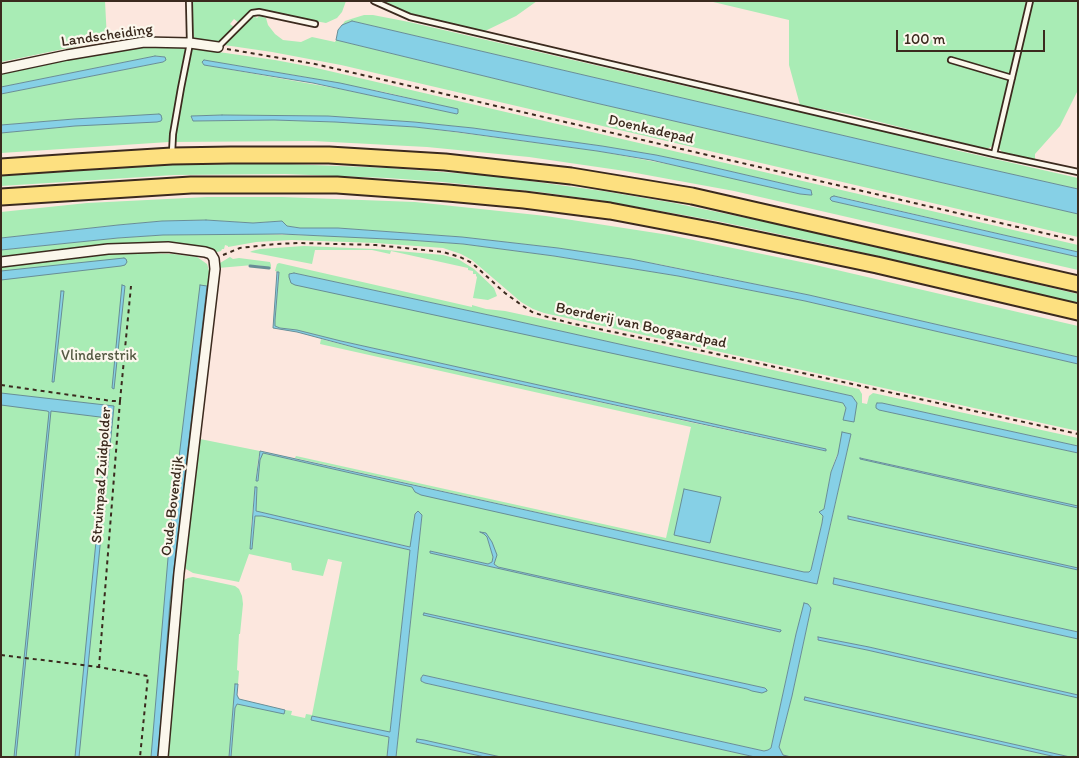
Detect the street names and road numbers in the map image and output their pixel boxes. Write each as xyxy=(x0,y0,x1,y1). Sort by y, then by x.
street label: Landscheiding xyxy=(60,21,154,51)
street label: Doenkadepad xyxy=(606,111,696,149)
street label: Boerderij van Boogaardpad xyxy=(554,299,728,353)
street label: Struinpad Zuidpolder xyxy=(88,406,116,544)
street label: Oude Bovendijk xyxy=(158,455,188,557)

